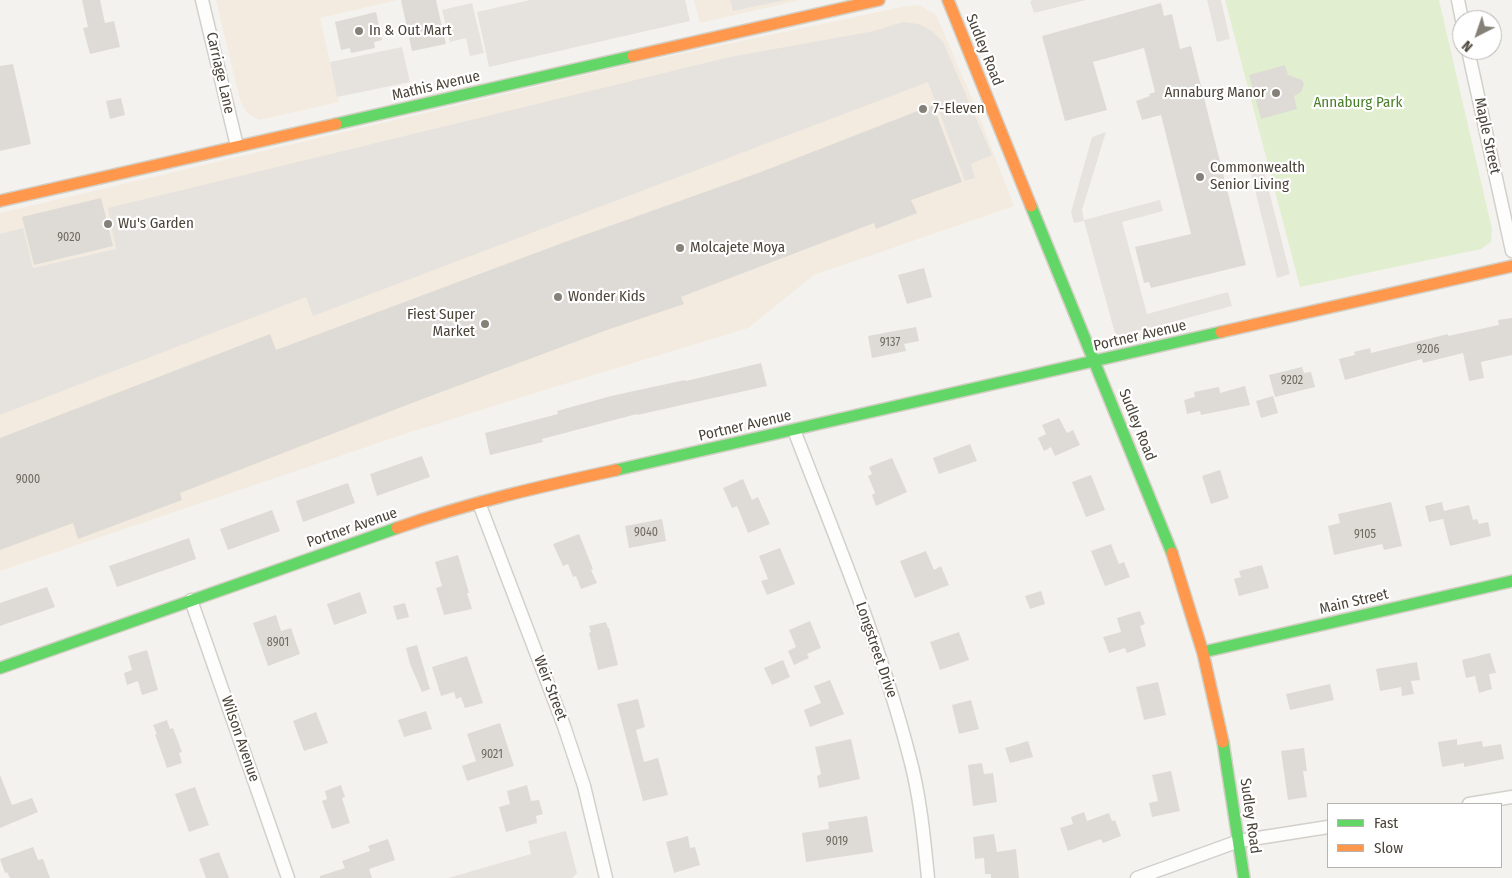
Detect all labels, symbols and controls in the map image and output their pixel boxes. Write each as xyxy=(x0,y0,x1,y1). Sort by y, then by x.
north arrow xyxy=(1452,10,1502,60)
street label: Sudley Road xyxy=(961,11,1007,89)
place label: In & Out Mart xyxy=(369,22,452,40)
marker: In & Out Mart xyxy=(353,25,365,37)
street label: Carriage Lane xyxy=(202,30,238,116)
text: N xyxy=(1459,37,1476,55)
street label: Mathis Avenue xyxy=(390,67,482,105)
place label: Annaburg Manor xyxy=(1164,84,1266,102)
marker: Annaburg Manor xyxy=(1270,87,1282,99)
park label: Annaburg Park xyxy=(1313,94,1403,112)
street label: Maple Street xyxy=(1470,96,1504,176)
place label: 7-Eleven xyxy=(933,100,985,118)
marker: 7-Eleven xyxy=(917,103,929,115)
place label: Commonwealth Senior Living xyxy=(1210,159,1305,194)
marker: Commonwealth Senior Living xyxy=(1194,171,1206,183)
place label: Wu's Garden xyxy=(118,215,194,233)
marker: Wu's Garden xyxy=(102,218,114,230)
house number: 9020 xyxy=(57,231,81,245)
place label: Molcajete Moya xyxy=(690,239,785,257)
marker: Molcajete Moya xyxy=(674,242,686,254)
place label: Wonder Kids xyxy=(568,288,645,306)
marker: Wonder Kids xyxy=(552,291,564,303)
place label: Fiest Super Market xyxy=(407,306,475,341)
street label: Portner Avenue xyxy=(1092,317,1188,355)
marker: Fiest Super Market xyxy=(479,318,491,330)
house number: 9137 xyxy=(880,336,900,350)
house number: 9206 xyxy=(1416,343,1440,357)
house number: 9202 xyxy=(1281,374,1303,388)
street label: Sudley Road xyxy=(1114,386,1160,464)
street label: Portner Avenue xyxy=(697,407,793,445)
house number: 9000 xyxy=(16,473,40,487)
street label: Portner Avenue xyxy=(304,504,400,552)
house number: 9040 xyxy=(634,526,658,540)
house number: 9105 xyxy=(1354,528,1376,542)
street label: Main Street xyxy=(1318,585,1390,619)
street label: Longstreet Drive xyxy=(851,600,901,700)
house number: 8901 xyxy=(267,636,289,650)
street label: Weir Street xyxy=(529,653,571,723)
street label: Wilson Avenue xyxy=(217,694,263,784)
house number: 9021 xyxy=(481,748,503,762)
street label: Sudley Road xyxy=(1236,777,1264,855)
legend xyxy=(1327,803,1502,868)
text: Fast xyxy=(1374,814,1398,832)
house number: 9019 xyxy=(826,835,848,849)
text: Slow xyxy=(1374,839,1403,857)

